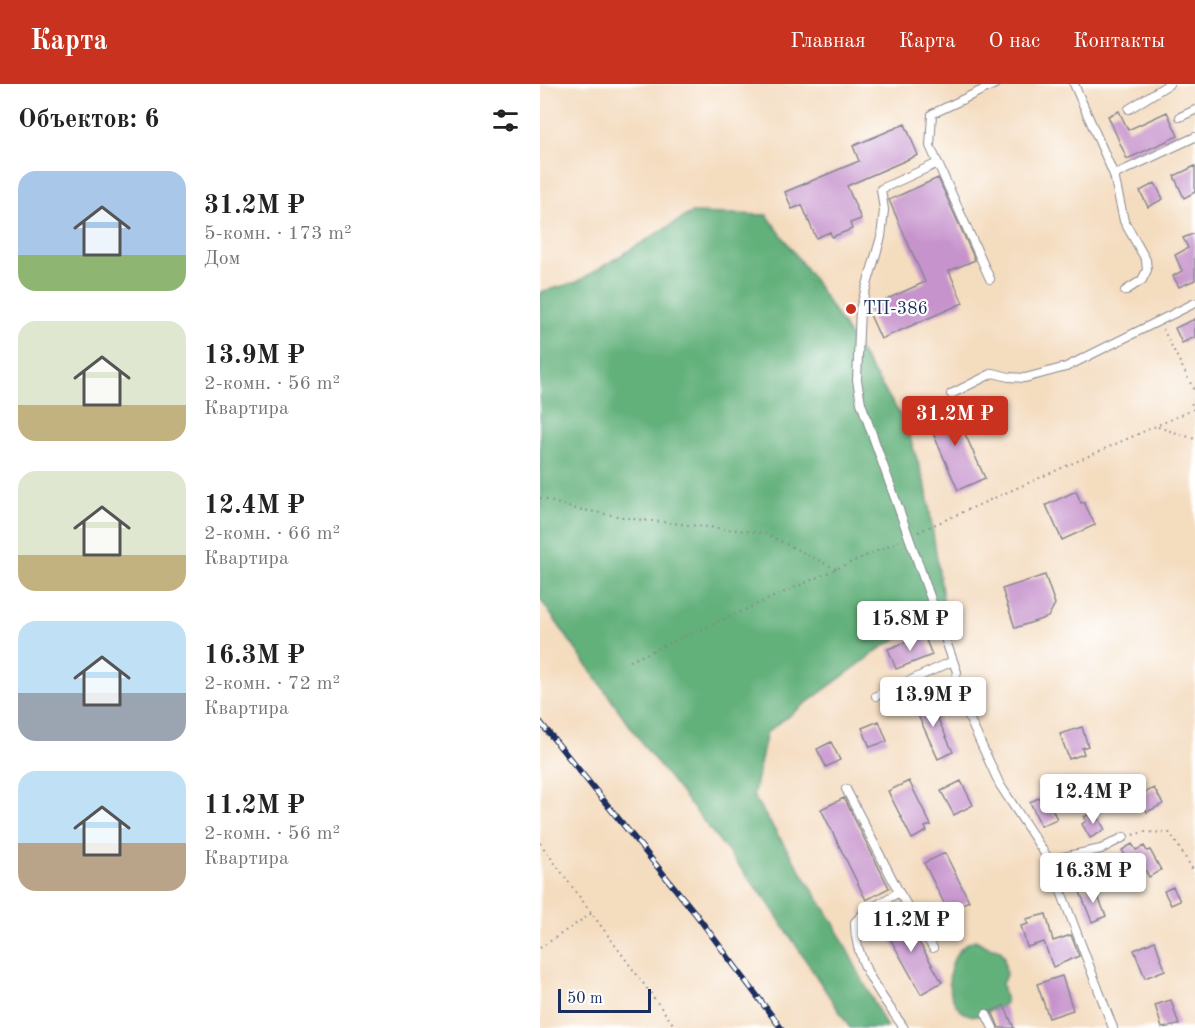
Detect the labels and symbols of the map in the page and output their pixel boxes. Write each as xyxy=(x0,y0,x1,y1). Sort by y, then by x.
place label: ТП-386 xyxy=(863,300,928,318)
marker: ТП-386 xyxy=(844,302,858,316)
pin: 31.2M ₽ xyxy=(900,396,1010,447)
pin: 15.8M ₽ xyxy=(855,601,965,652)
pin: 13.9M ₽ xyxy=(878,677,988,728)
pin: 12.4M ₽ xyxy=(1038,774,1148,825)
pin: 16.3M ₽ xyxy=(1038,853,1148,904)
pin: 11.2M ₽ xyxy=(856,902,966,953)
scale bar xyxy=(558,986,651,1014)

